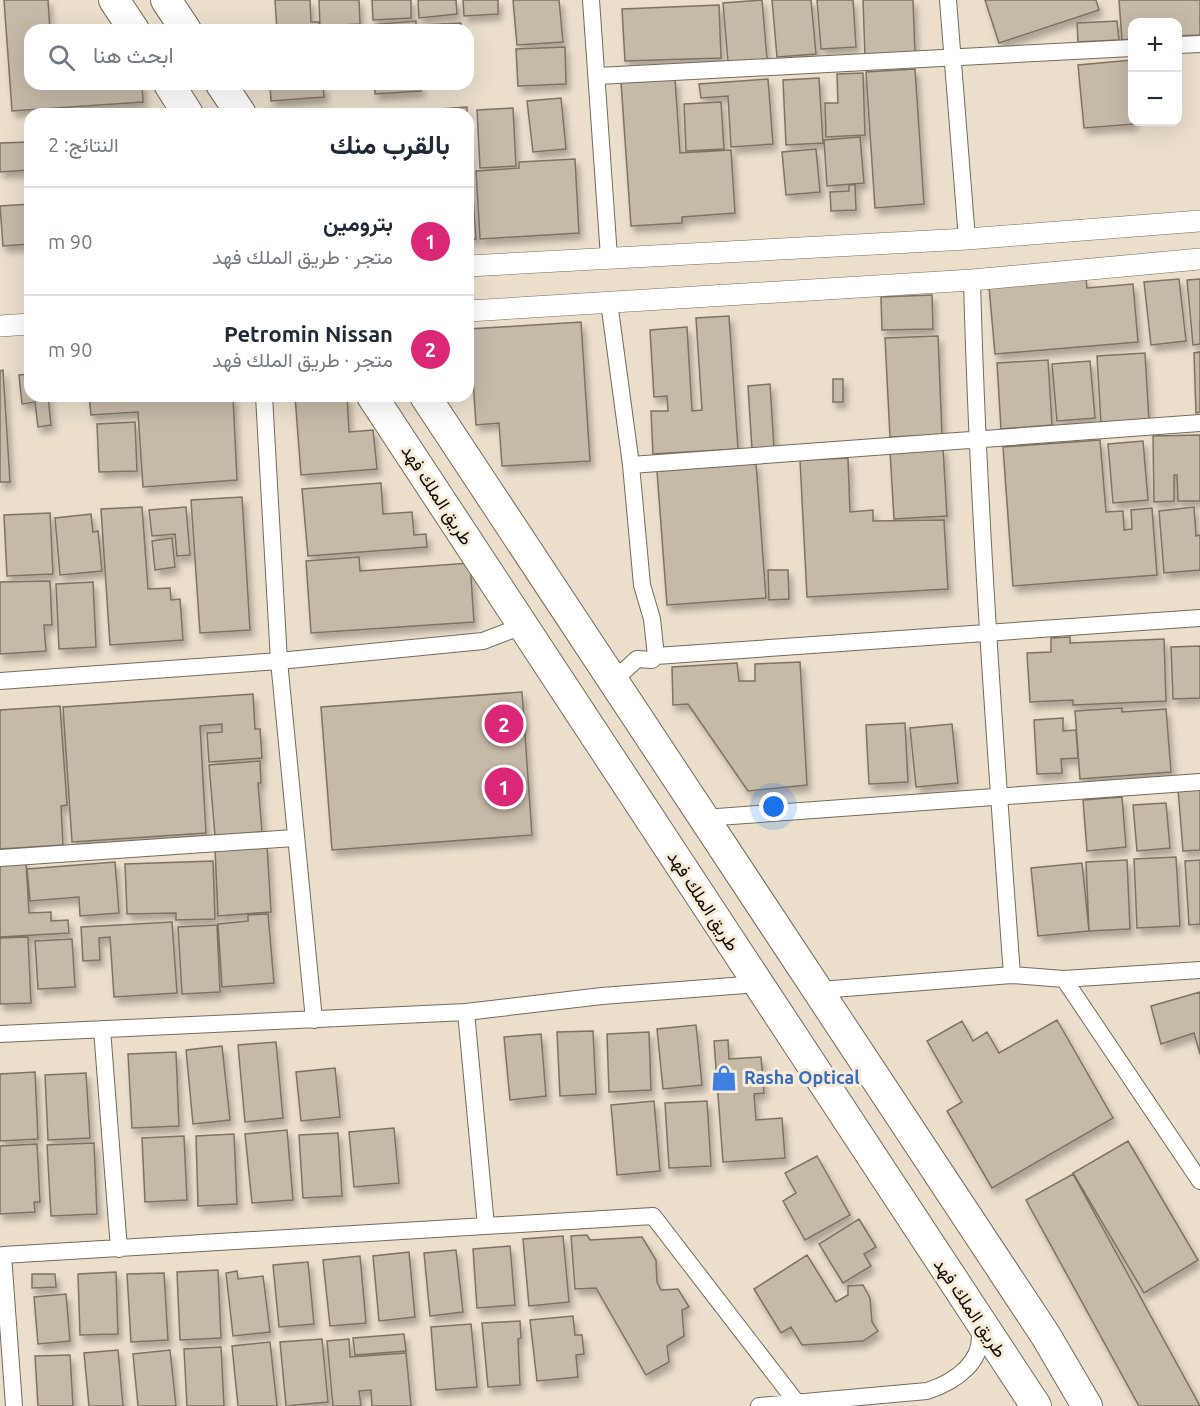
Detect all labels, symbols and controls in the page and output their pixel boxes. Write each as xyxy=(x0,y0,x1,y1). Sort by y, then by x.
map controls xyxy=(1128,18,1182,126)
button: + xyxy=(1128,18,1182,72)
search box xyxy=(24,24,474,90)
icon: search xyxy=(45,41,78,74)
text: ابحث هنا xyxy=(93,42,174,67)
button: − xyxy=(1128,72,1182,126)
text: بالقرب منك xyxy=(330,130,450,159)
text: النتائج: 2 xyxy=(48,133,119,156)
text: بترومين xyxy=(323,210,393,235)
text: 90 m xyxy=(48,230,92,253)
text: 1 xyxy=(425,230,436,253)
text: متجر · طريق الملك فهد xyxy=(212,245,393,268)
text: Petromin Nissan xyxy=(224,321,393,346)
text: 90 m xyxy=(48,338,92,361)
text: 2 xyxy=(425,338,436,361)
text: متجر · طريق الملك فهد xyxy=(212,348,393,371)
street label: طريق الملك فهد xyxy=(396,441,478,549)
pin: 2 xyxy=(484,702,524,746)
pin: 1 xyxy=(484,764,524,810)
your location xyxy=(759,792,788,821)
street label: طريق الملك فهد xyxy=(662,847,744,955)
shop icon: Rasha Optical xyxy=(709,1063,739,1093)
place label: Rasha Optical xyxy=(744,1067,860,1087)
street label: طريق الملك فهد xyxy=(929,1254,1011,1362)

